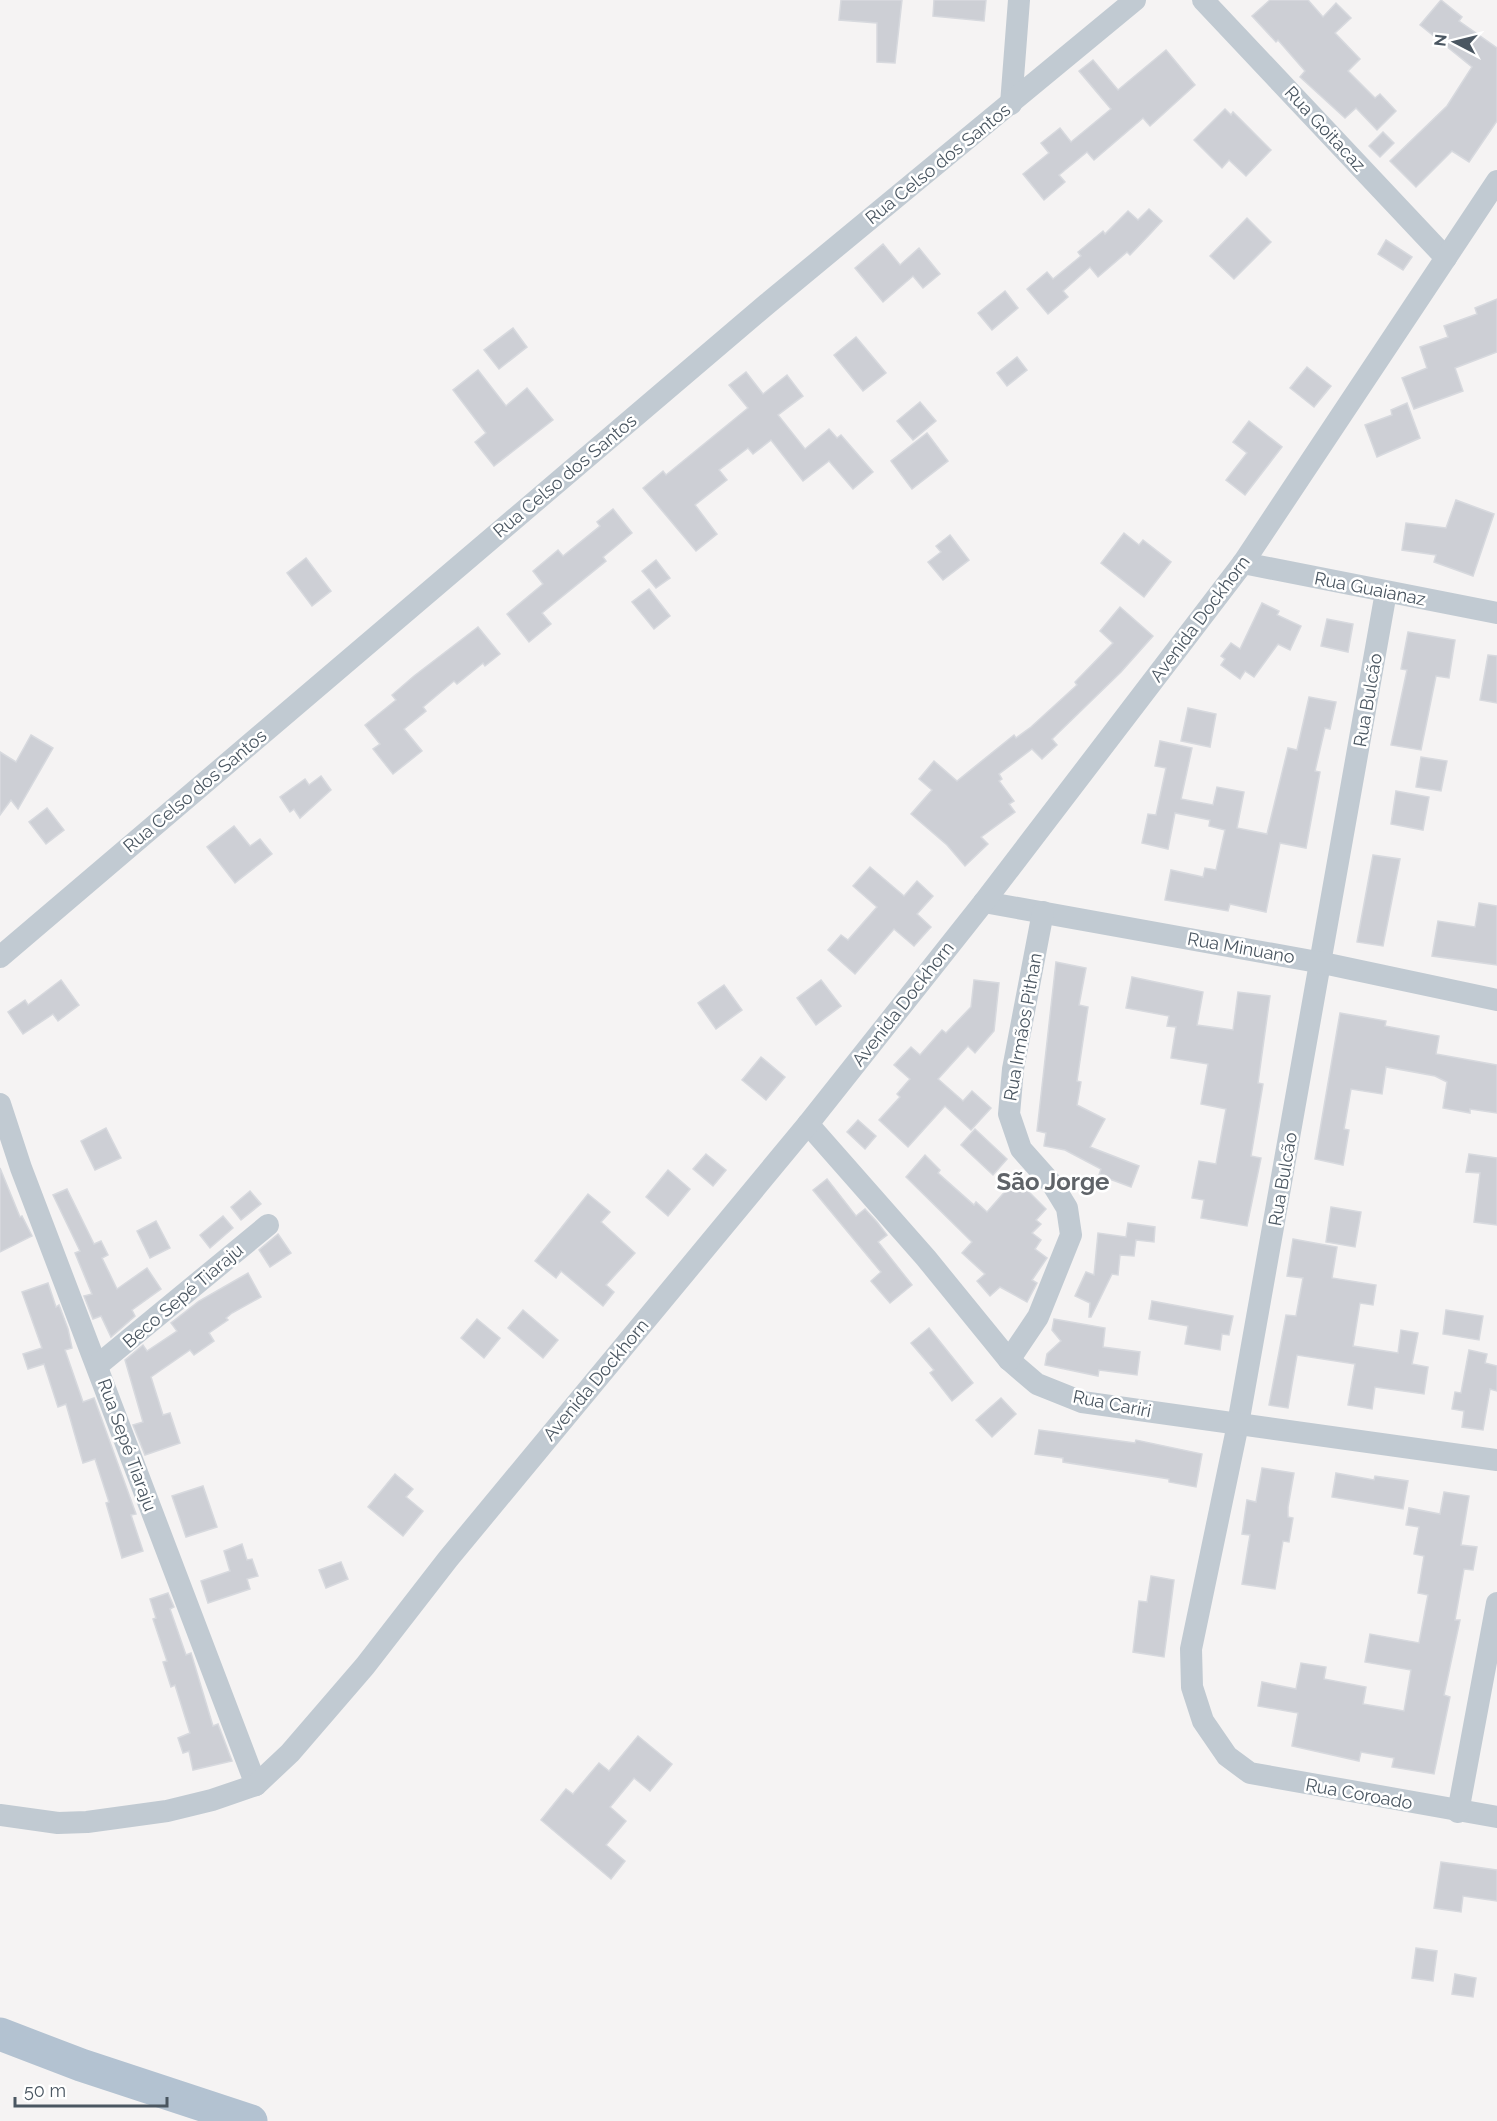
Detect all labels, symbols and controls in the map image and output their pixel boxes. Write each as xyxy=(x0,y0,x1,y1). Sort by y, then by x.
north arrow xyxy=(1425,12,1485,72)
text: N xyxy=(1430,33,1451,47)
street label: Rua Goitacaz xyxy=(1281,82,1370,176)
street label: Rua Celso dos Santos xyxy=(861,99,1015,228)
street label: Rua Celso dos Santos xyxy=(489,409,641,542)
street label: Avenida Dockhorn xyxy=(1145,552,1254,686)
street label: Rua Guaianaz xyxy=(1313,567,1428,610)
street label: Rua Bulcão xyxy=(1349,651,1386,748)
street label: Rua Celso dos Santos xyxy=(119,724,271,857)
street label: Rua Minuano xyxy=(1186,928,1297,967)
street label: Avenida Dockhorn xyxy=(847,937,958,1070)
street label: Rua Irmãos Pithan xyxy=(999,951,1046,1102)
street label: Rua Bulcão xyxy=(1264,1130,1301,1227)
district label: São Jorge xyxy=(997,1167,1109,1196)
street label: Beco Sepé Tiaraju xyxy=(118,1239,247,1352)
street label: Avenida Dockhorn xyxy=(539,1315,653,1445)
street label: Rua Sepé Tiaraju xyxy=(94,1376,161,1514)
street label: Rua Cariri xyxy=(1071,1386,1153,1421)
street label: Rua Coroado xyxy=(1304,1774,1414,1813)
scale bar xyxy=(15,2070,166,2108)
text: 50 m xyxy=(24,2080,66,2101)

